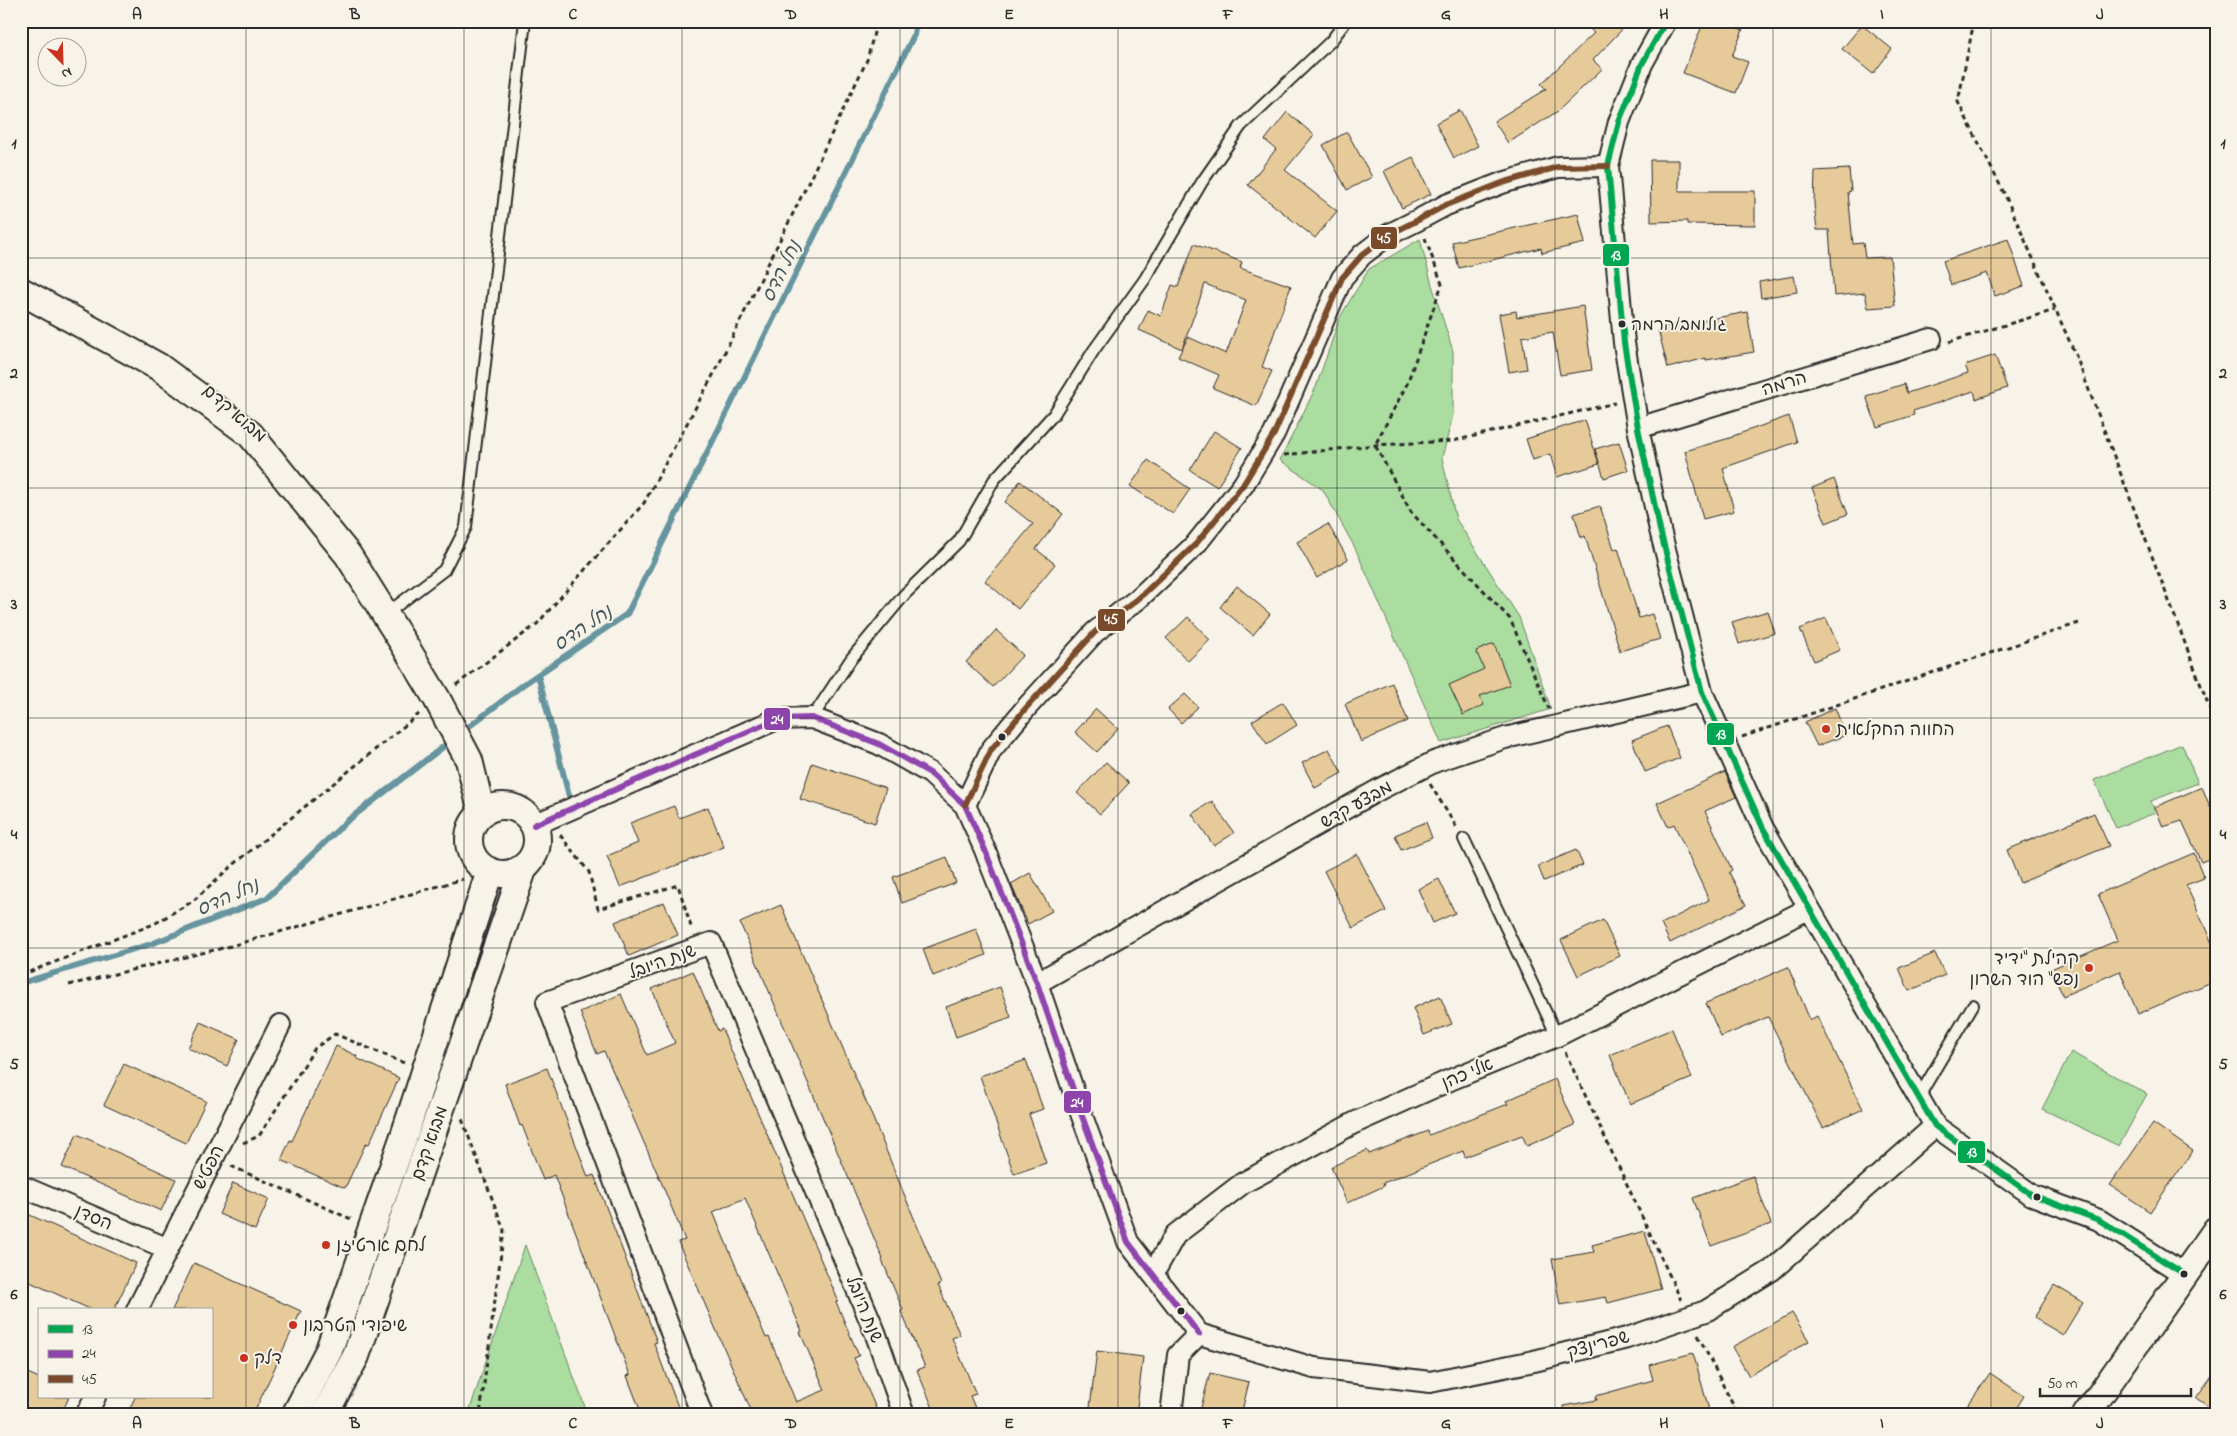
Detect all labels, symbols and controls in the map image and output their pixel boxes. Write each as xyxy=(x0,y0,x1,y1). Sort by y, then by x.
text: A xyxy=(132,3,142,27)
text: B xyxy=(349,3,361,27)
text: C xyxy=(569,3,578,27)
text: D xyxy=(784,3,797,27)
text: E xyxy=(1004,3,1014,27)
text: F xyxy=(1222,3,1234,27)
text: G xyxy=(1441,3,1451,27)
text: H xyxy=(1659,3,1669,27)
text: I xyxy=(1880,3,1884,27)
text: J xyxy=(2096,3,2104,27)
north arrow xyxy=(38,38,88,88)
text: N xyxy=(58,61,75,84)
text: 1 xyxy=(11,132,17,156)
text: 1 xyxy=(2220,132,2226,156)
line badge: 45 xyxy=(1370,226,1398,250)
text: 45 xyxy=(1376,229,1391,250)
water label: נחל הדס xyxy=(756,235,809,307)
line badge: 13 xyxy=(1602,243,1630,267)
text: 13 xyxy=(1611,246,1621,267)
place label: גולומב/הרמה xyxy=(1631,313,1727,338)
marker: גולומב/הרמה xyxy=(1617,319,1627,329)
text: 2 xyxy=(9,362,18,386)
text: 2 xyxy=(2218,362,2227,386)
street label: הרמה xyxy=(1759,366,1810,404)
street label: מבוא קדם xyxy=(196,379,271,450)
text: 3 xyxy=(10,593,18,617)
text: 3 xyxy=(2219,593,2227,617)
water label: נחל הדס xyxy=(549,599,619,659)
line badge: 45 xyxy=(1097,608,1126,632)
text: 45 xyxy=(1103,610,1118,631)
line badge: 24 xyxy=(763,707,791,731)
text: 24 xyxy=(770,710,784,731)
place label: החווה החקלאית xyxy=(1835,718,1955,744)
line badge: 13 xyxy=(1706,722,1735,746)
marker: החווה החקלאית xyxy=(1820,723,1832,735)
text: 13 xyxy=(1716,725,1726,746)
unlabelled marker xyxy=(997,732,1007,742)
street label: מבצע קדש xyxy=(1316,775,1398,836)
text: 4 xyxy=(10,823,18,847)
text: 4 xyxy=(2219,823,2227,847)
water label: נחל הדס xyxy=(193,872,265,924)
street label: שנת היובל xyxy=(625,939,700,987)
place label: קהילת "ידיד נפש" הוד השרון xyxy=(1970,947,2079,994)
marker: קהילת "ידיד נפש" הוד השרון xyxy=(2083,962,2095,974)
street label: אלי כהן xyxy=(1438,1052,1498,1097)
text: 5 xyxy=(9,1053,19,1077)
text: 5 xyxy=(2218,1053,2228,1077)
line badge: 24 xyxy=(1063,1090,1092,1114)
text: 24 xyxy=(1070,1093,1084,1114)
street label: מבוא קדם xyxy=(406,1103,456,1185)
line badge: 13 xyxy=(1957,1140,1986,1164)
street label: הפטיש xyxy=(187,1141,232,1195)
text: 13 xyxy=(1967,1143,1977,1164)
unlabelled marker xyxy=(2032,1192,2042,1202)
street label: הסדן xyxy=(70,1199,116,1238)
place label: לחם ארטיזן xyxy=(336,1234,427,1260)
marker: לחם ארטיזן xyxy=(320,1239,332,1251)
unlabelled marker xyxy=(2179,1269,2189,1279)
street label: שנת היובל xyxy=(838,1272,888,1347)
text: 6 xyxy=(9,1283,18,1307)
text: 6 xyxy=(2218,1283,2227,1307)
unlabelled marker xyxy=(1176,1306,1186,1316)
legend xyxy=(38,1308,212,1398)
place label: שיפודי הטרבון xyxy=(303,1314,407,1340)
text: 13 xyxy=(82,1319,93,1341)
marker: שיפודי הטרבון xyxy=(287,1319,299,1331)
street label: שפרינצק xyxy=(1564,1325,1633,1367)
text: 24 xyxy=(82,1343,96,1365)
place label: דלק xyxy=(254,1347,282,1373)
marker: דלק xyxy=(238,1352,250,1364)
scale bar xyxy=(2040,1366,2191,1398)
text: 45 xyxy=(82,1369,97,1391)
text: 50 m xyxy=(2047,1373,2078,1395)
text: A xyxy=(132,1412,142,1436)
text: B xyxy=(349,1412,361,1436)
text: C xyxy=(569,1412,578,1436)
text: D xyxy=(784,1412,797,1436)
text: E xyxy=(1004,1412,1014,1436)
text: F xyxy=(1222,1412,1234,1436)
text: G xyxy=(1441,1412,1451,1436)
text: H xyxy=(1659,1412,1669,1436)
text: I xyxy=(1880,1412,1884,1436)
text: J xyxy=(2096,1412,2104,1436)

